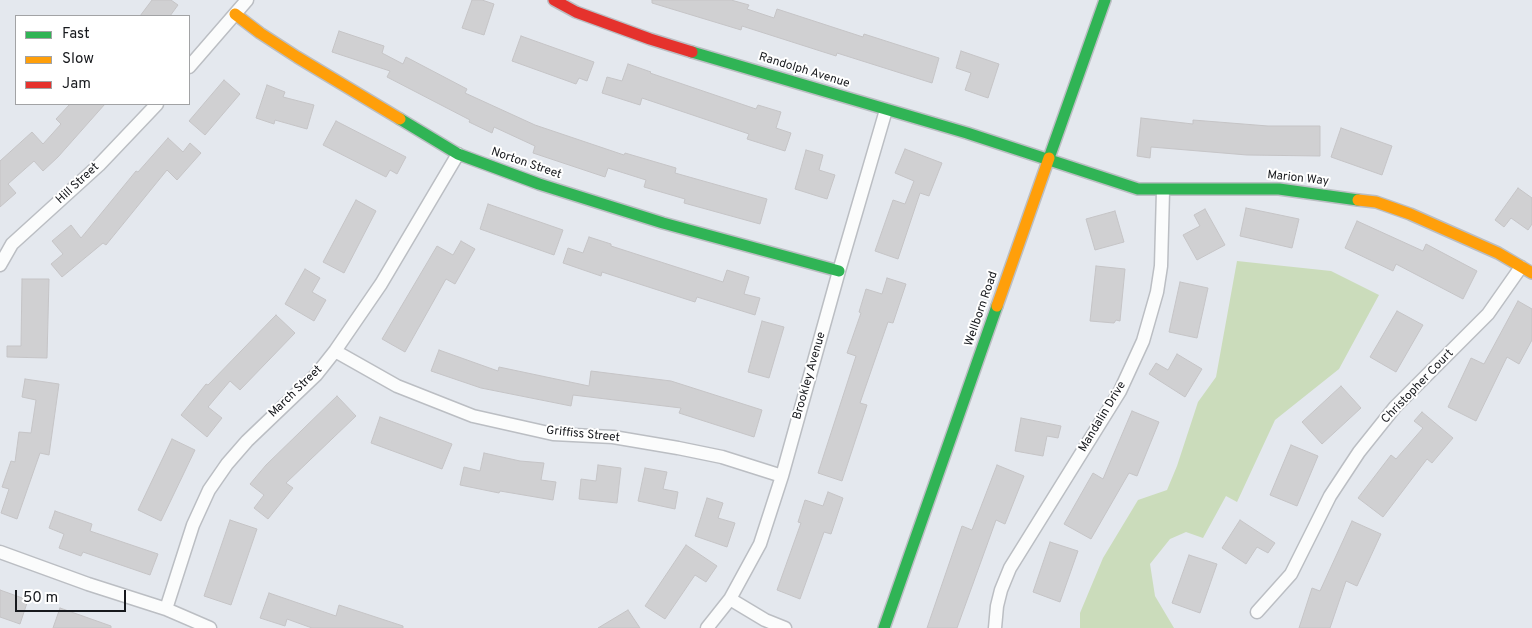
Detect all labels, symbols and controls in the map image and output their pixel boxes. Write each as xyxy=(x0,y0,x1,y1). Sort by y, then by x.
legend xyxy=(15,15,190,105)
text: Fast xyxy=(62,25,90,44)
text: Slow xyxy=(62,50,94,69)
street label: Randolph Avenue xyxy=(757,50,851,92)
text: Jam xyxy=(62,75,91,94)
street label: Norton Street xyxy=(489,145,563,183)
street label: Hill Street xyxy=(53,160,103,208)
street label: Marion Way xyxy=(1266,169,1330,189)
street label: Wellborn Road xyxy=(962,270,1002,348)
street label: Brookley Avenue xyxy=(791,330,829,422)
street label: Christopher Court xyxy=(1379,347,1457,427)
street label: March Street xyxy=(266,363,326,421)
street label: Mandalin Drive xyxy=(1076,379,1130,455)
street label: Griffiss Street xyxy=(545,424,621,446)
scale bar xyxy=(18,580,129,612)
text: 50 m xyxy=(23,589,58,608)

